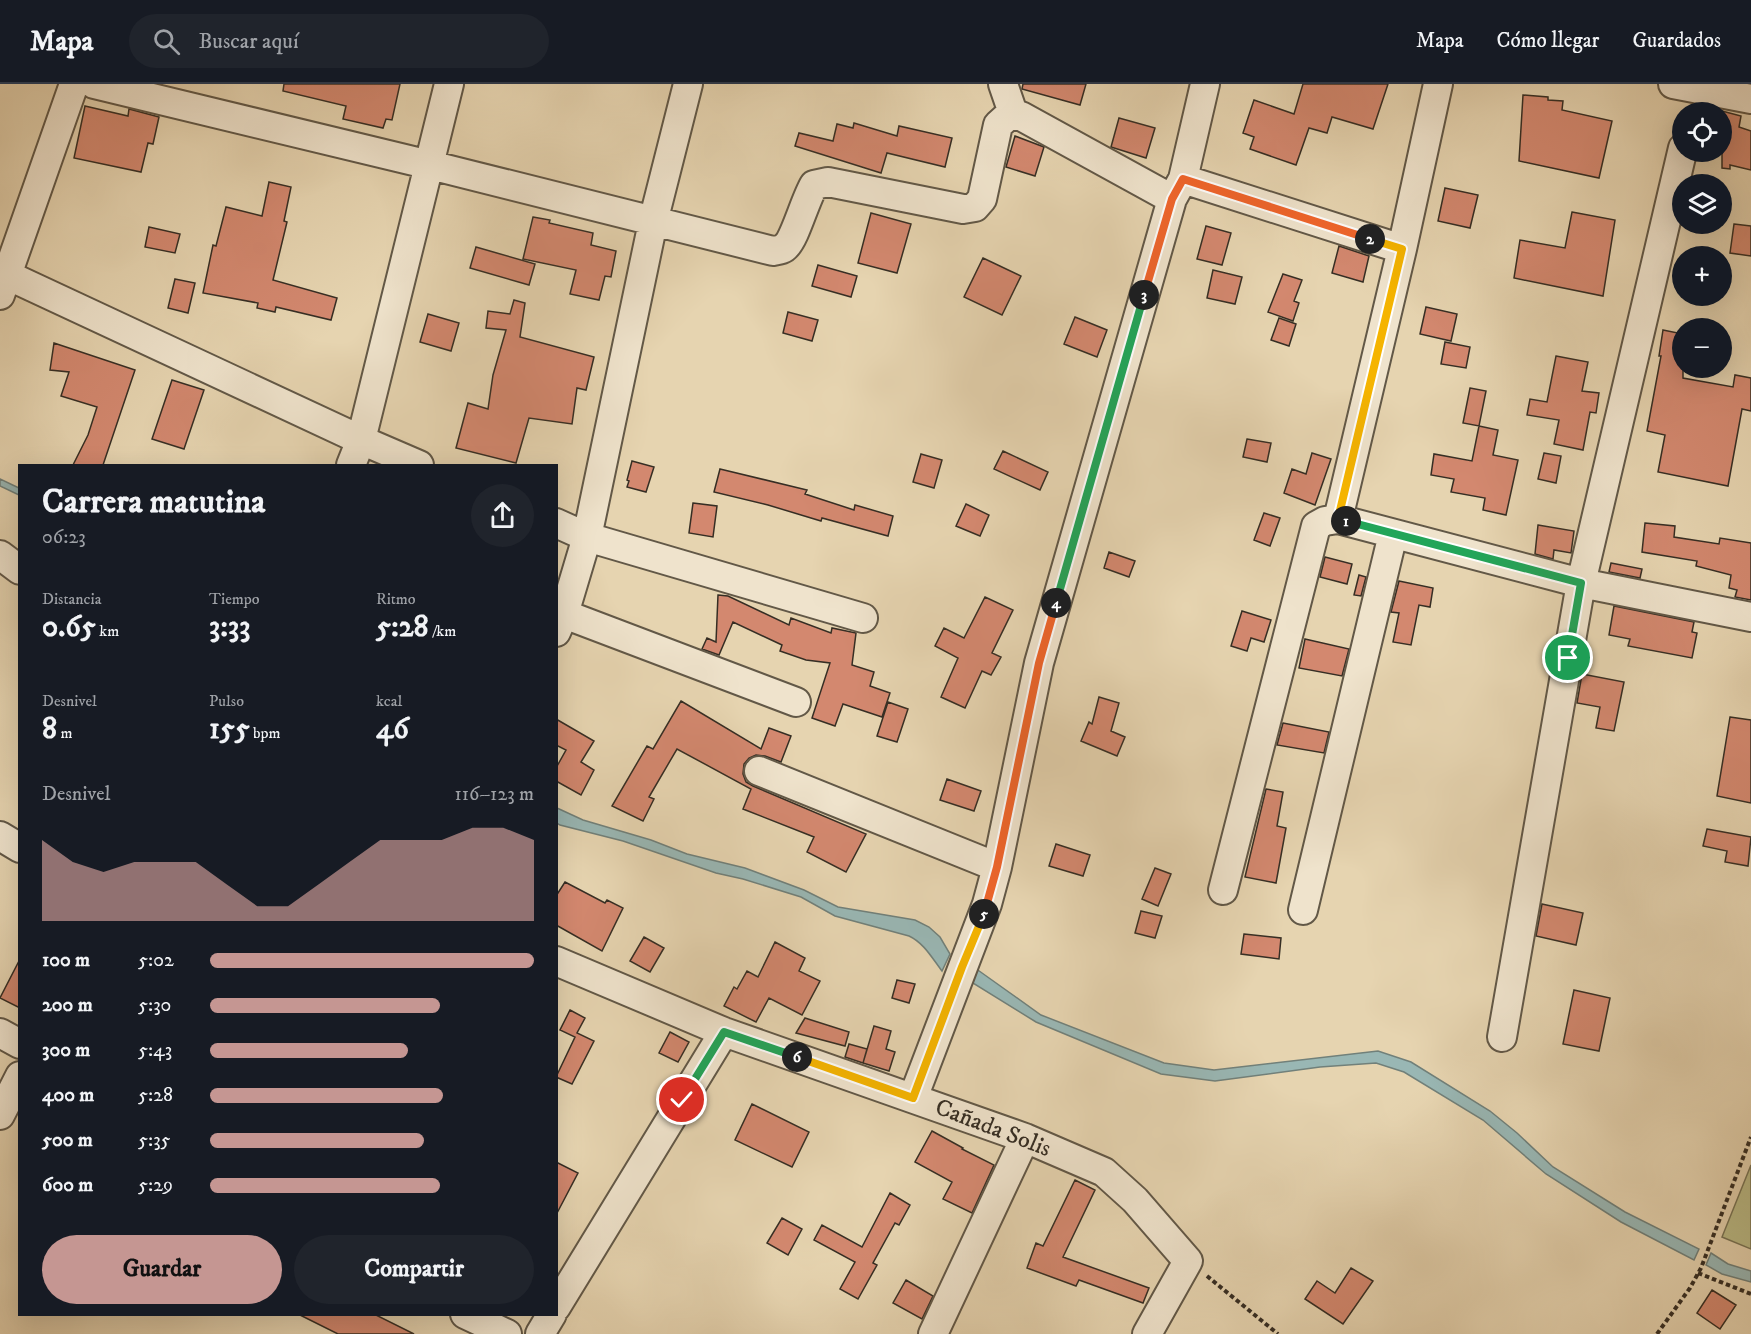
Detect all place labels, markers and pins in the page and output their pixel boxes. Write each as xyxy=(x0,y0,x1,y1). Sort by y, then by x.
pin: 2 xyxy=(1355,224,1385,254)
pin: 3 xyxy=(1129,280,1159,310)
pin: 1 xyxy=(1331,506,1361,536)
pin: 4 xyxy=(1041,588,1071,618)
pin xyxy=(1542,632,1593,683)
pin: 5 xyxy=(969,899,999,929)
pin: 6 xyxy=(782,1042,812,1072)
pin xyxy=(656,1074,707,1125)

